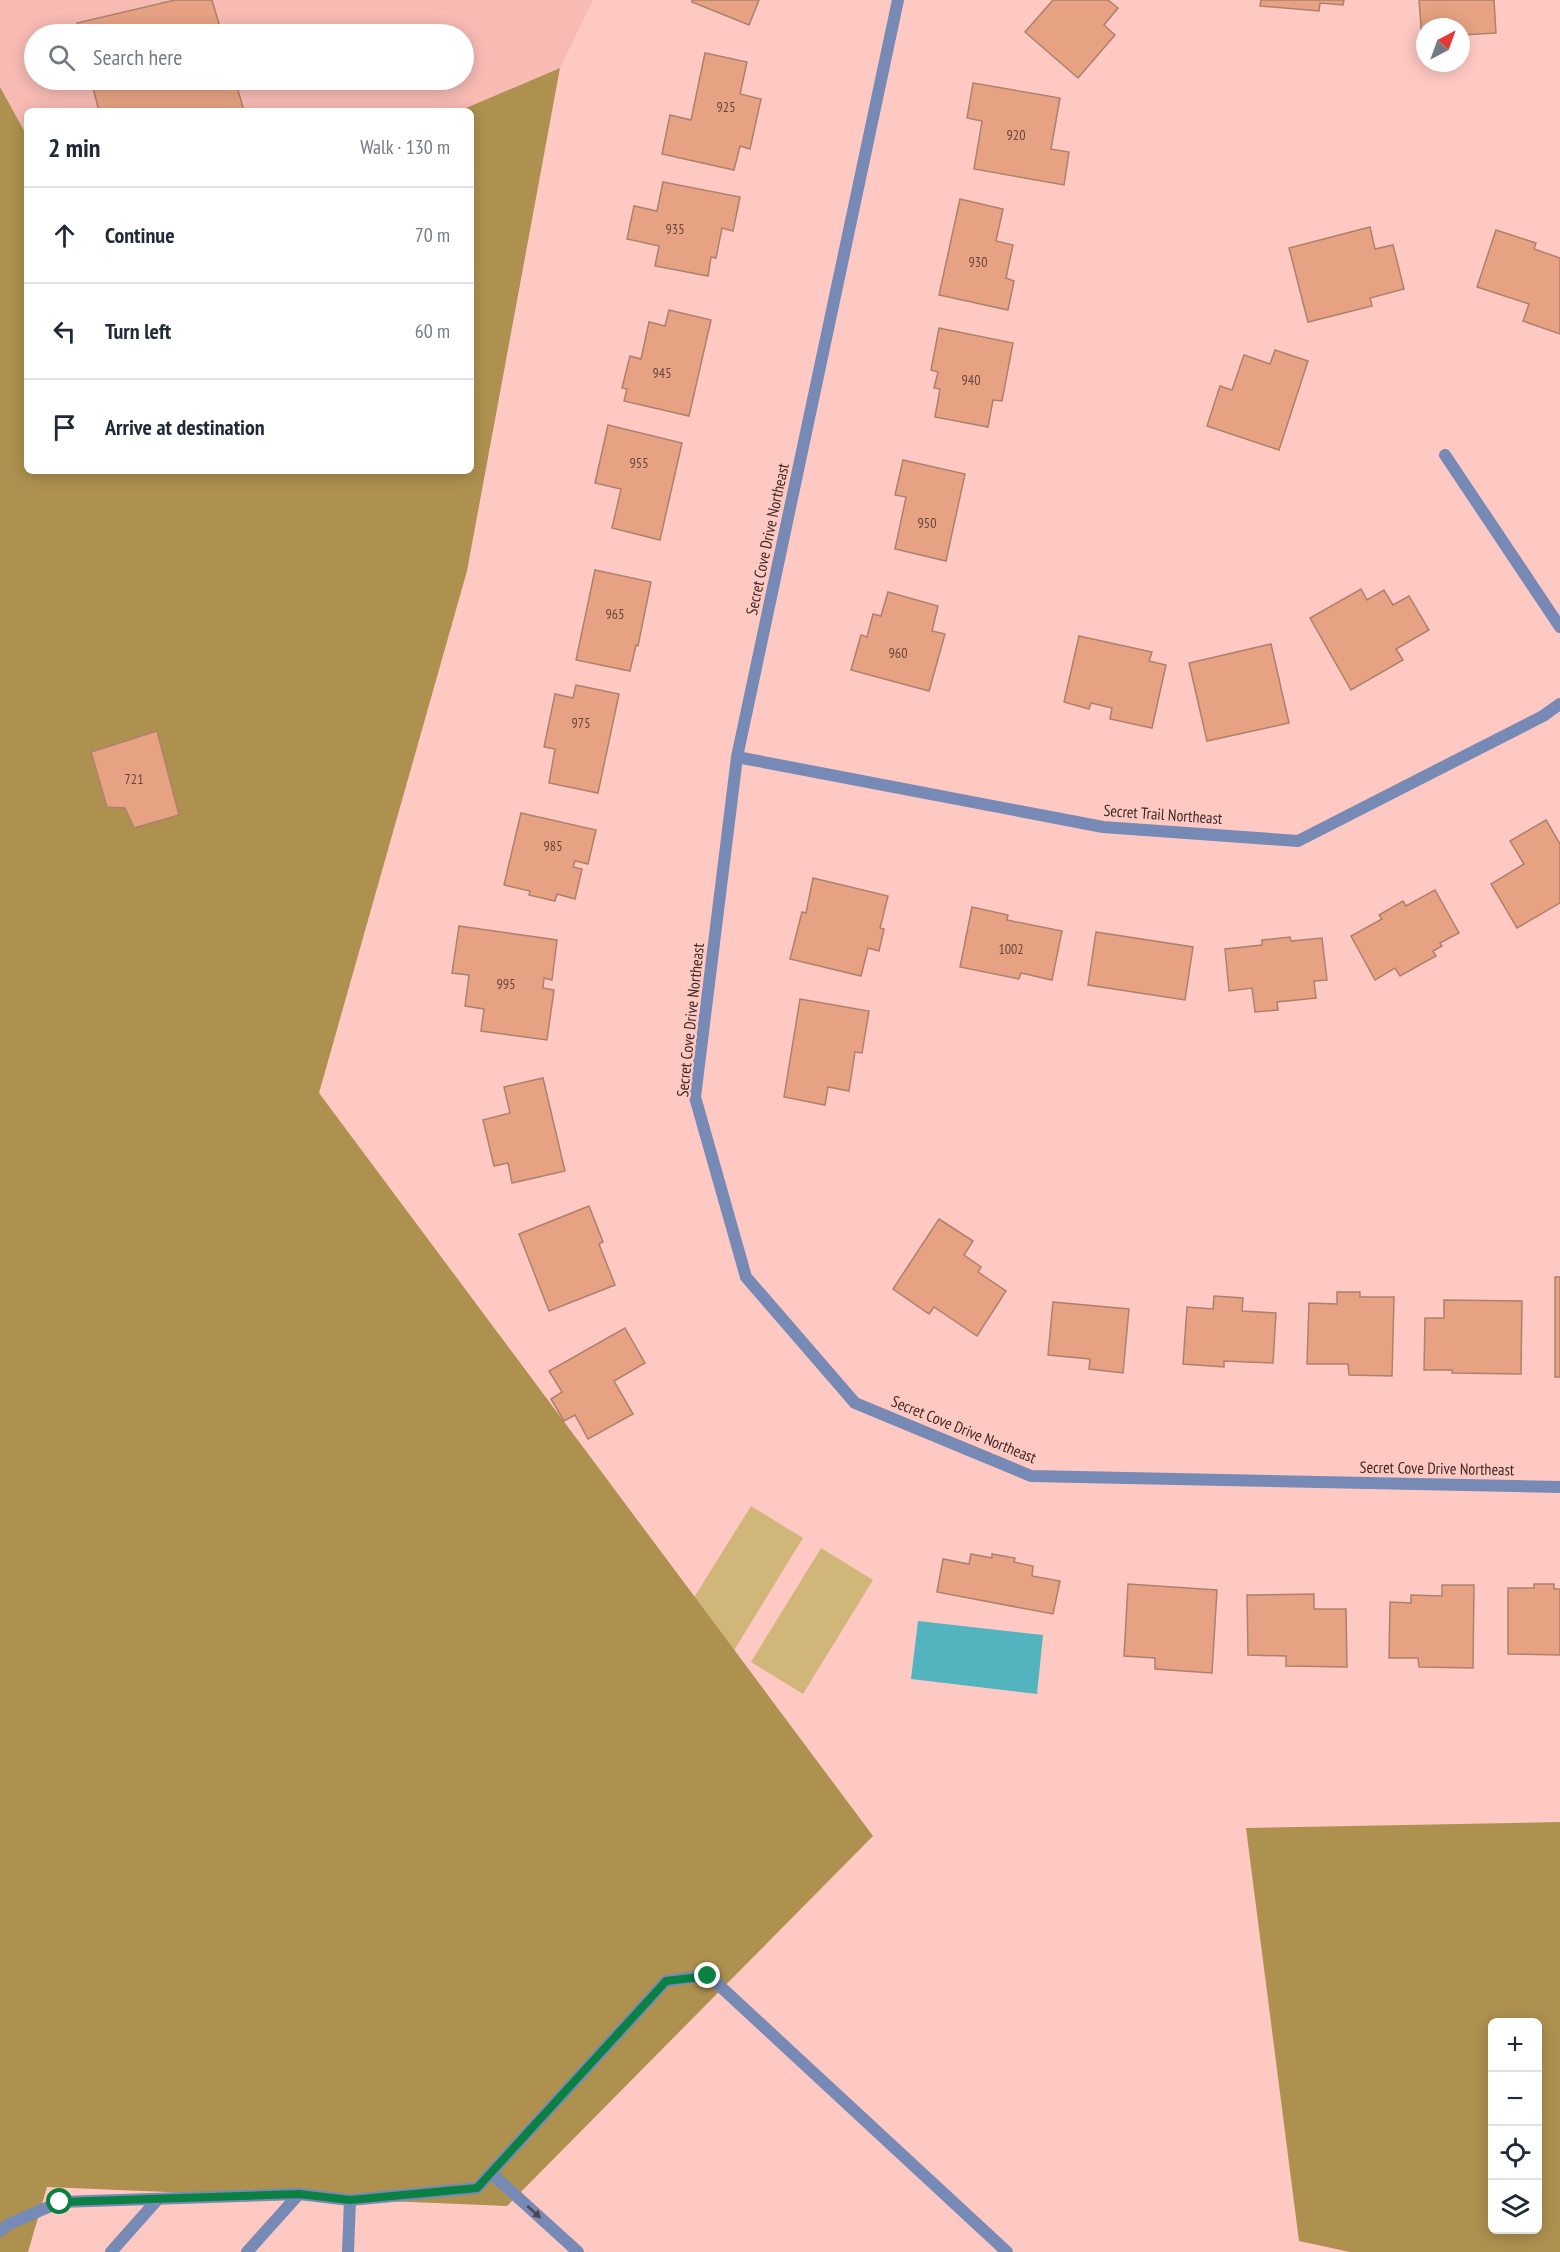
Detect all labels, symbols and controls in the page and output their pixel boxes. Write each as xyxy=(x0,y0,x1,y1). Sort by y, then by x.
north arrow xyxy=(1416,18,1470,72)
search box xyxy=(24,24,474,90)
icon: search xyxy=(45,41,78,74)
text: Search here xyxy=(93,43,182,71)
house number: 925 xyxy=(717,98,735,116)
house number: 920 xyxy=(1007,126,1025,144)
text: 2 min xyxy=(48,131,101,164)
text: Walk · 130 m xyxy=(360,134,450,160)
icon: ahead xyxy=(48,219,81,252)
house number: 935 xyxy=(666,220,684,238)
text: Continue xyxy=(105,221,175,249)
text: 70 m xyxy=(415,222,450,248)
house number: 930 xyxy=(969,253,987,271)
icon: left xyxy=(48,315,81,348)
text: Turn left xyxy=(105,317,171,345)
text: 60 m xyxy=(415,318,450,344)
house number: 945 xyxy=(653,364,671,382)
house number: 940 xyxy=(962,371,980,389)
icon: arrive xyxy=(48,411,81,444)
text: Arrive at destination xyxy=(105,413,265,441)
house number: 955 xyxy=(630,454,648,472)
street label: Secret Cove Drive Northeast xyxy=(741,461,793,617)
house number: 950 xyxy=(918,514,936,532)
house number: 965 xyxy=(606,605,624,623)
house number: 960 xyxy=(889,644,907,662)
house number: 975 xyxy=(572,714,590,732)
house number: 721 xyxy=(125,770,143,788)
street label: Secret Trail Northeast xyxy=(1103,800,1224,828)
house number: 985 xyxy=(544,837,562,855)
house number: 1002 xyxy=(998,940,1024,958)
street label: Secret Cove Drive Northeast xyxy=(672,941,708,1098)
house number: 995 xyxy=(497,975,515,993)
street label: Secret Cove Drive Northeast xyxy=(889,1391,1040,1467)
street label: Secret Cove Drive Northeast xyxy=(1360,1457,1515,1479)
route end xyxy=(694,1962,720,1988)
map controls xyxy=(1488,2018,1542,2234)
button: + xyxy=(1488,2018,1542,2072)
button: − xyxy=(1488,2072,1542,2126)
button: locate xyxy=(1488,2126,1542,2180)
button: layers xyxy=(1488,2180,1542,2234)
route start xyxy=(46,2188,72,2214)
one-way arrow xyxy=(527,2205,542,2219)

